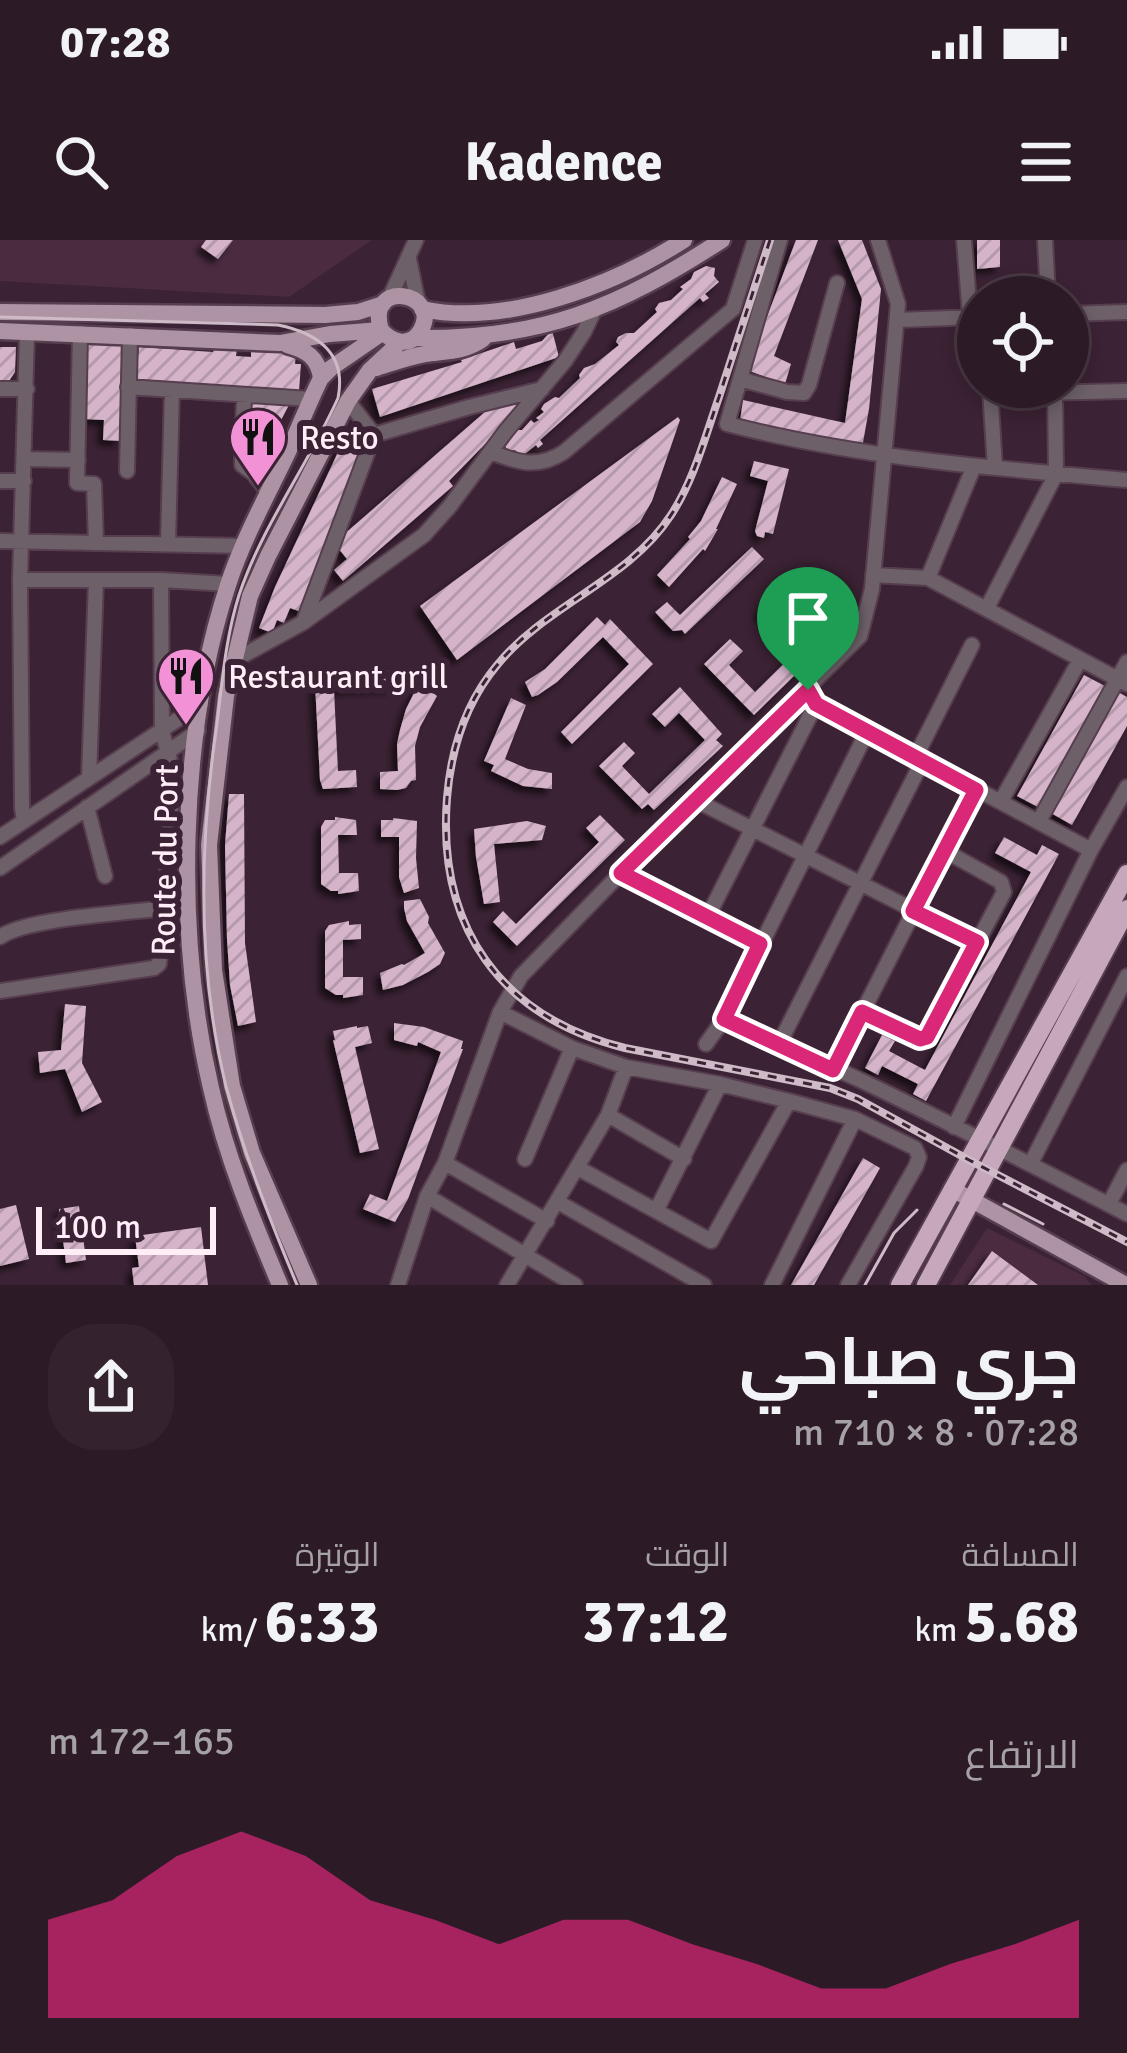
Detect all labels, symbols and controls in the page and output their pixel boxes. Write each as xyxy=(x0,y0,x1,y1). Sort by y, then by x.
text: 07:28 xyxy=(60,15,170,70)
icon: search xyxy=(48,129,114,195)
text: Kadence xyxy=(464,129,663,196)
icon: menu xyxy=(1013,129,1079,195)
map controls xyxy=(957,276,1089,408)
button: locate xyxy=(957,276,1089,408)
restaurant icon: Resto xyxy=(227,406,289,488)
place label: Resto xyxy=(300,418,379,459)
pin xyxy=(757,567,859,690)
icon: arrive xyxy=(775,585,841,651)
restaurant icon: Restaurant grill xyxy=(155,645,217,727)
place label: Restaurant grill xyxy=(228,657,448,698)
street label: Route du Port xyxy=(143,764,188,956)
scale bar xyxy=(36,1201,216,1254)
text: 100 m xyxy=(54,1207,141,1248)
text: جري صباحي xyxy=(739,1322,1079,1403)
button: share xyxy=(48,1324,174,1450)
text: 07:28 · 8 × 710 m xyxy=(793,1408,1079,1456)
text: الوتيرة xyxy=(295,1535,380,1576)
text: الوقت xyxy=(645,1535,729,1576)
text: المسافة xyxy=(962,1535,1079,1576)
text: 6:33 xyxy=(265,1585,380,1659)
text: 37:12 xyxy=(582,1585,729,1659)
text: 5.68 xyxy=(965,1585,1079,1659)
text: /km xyxy=(201,1610,265,1651)
text: km xyxy=(914,1610,965,1651)
text: 165–172 m xyxy=(48,1717,235,1765)
text: الارتفاع xyxy=(965,1731,1079,1779)

